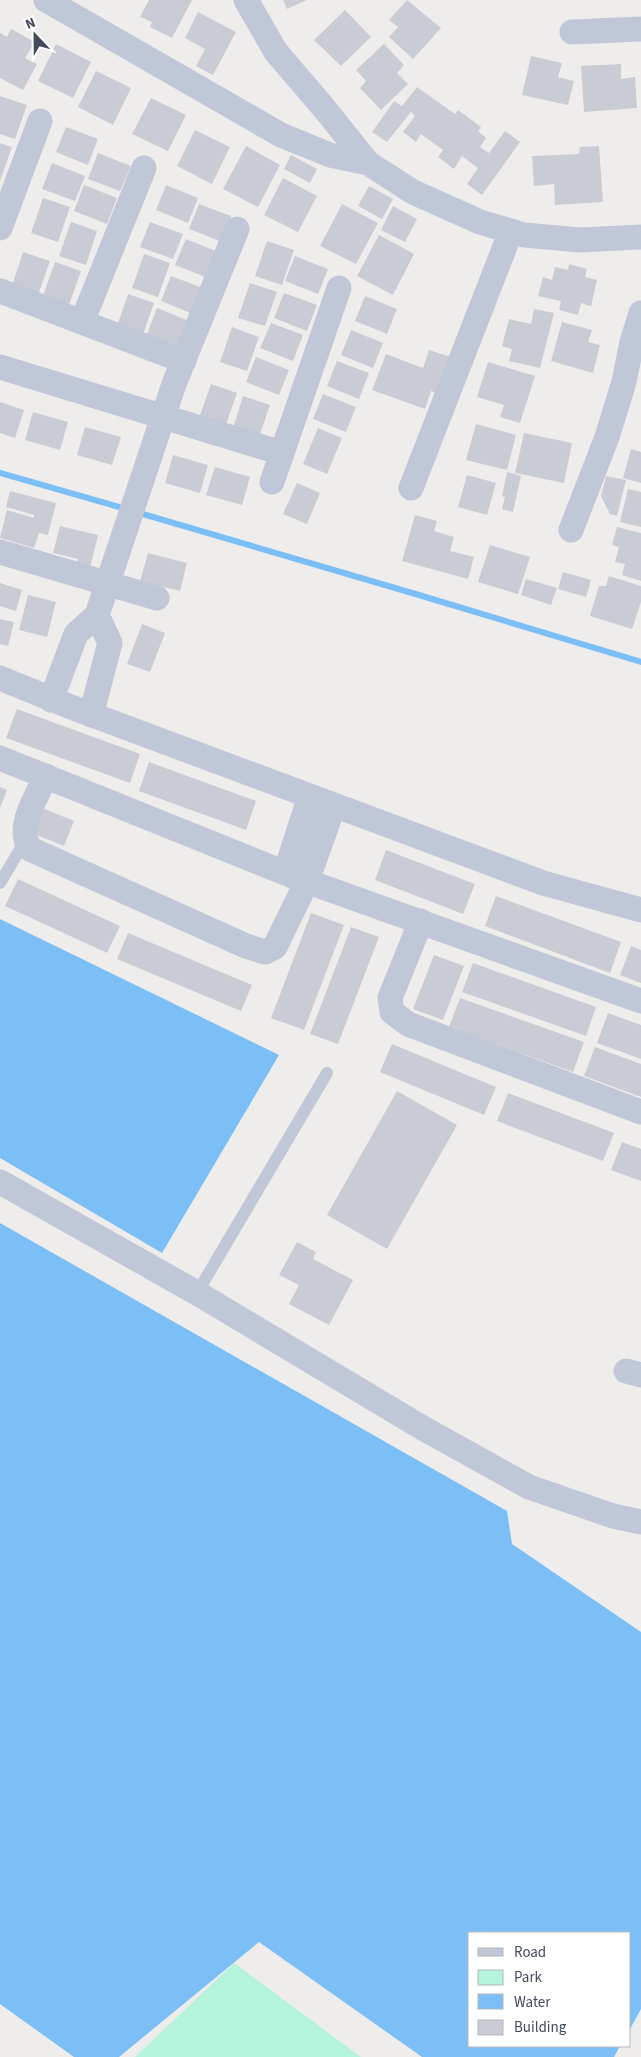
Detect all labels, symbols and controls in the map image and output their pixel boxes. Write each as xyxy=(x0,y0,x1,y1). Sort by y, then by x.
north arrow xyxy=(10,10,60,60)
text: N xyxy=(22,13,39,35)
legend xyxy=(468,1932,631,2047)
text: Road xyxy=(514,1942,546,1963)
text: Park xyxy=(514,1967,543,1988)
text: Water xyxy=(514,1992,551,2013)
text: Building xyxy=(514,2017,567,2038)

